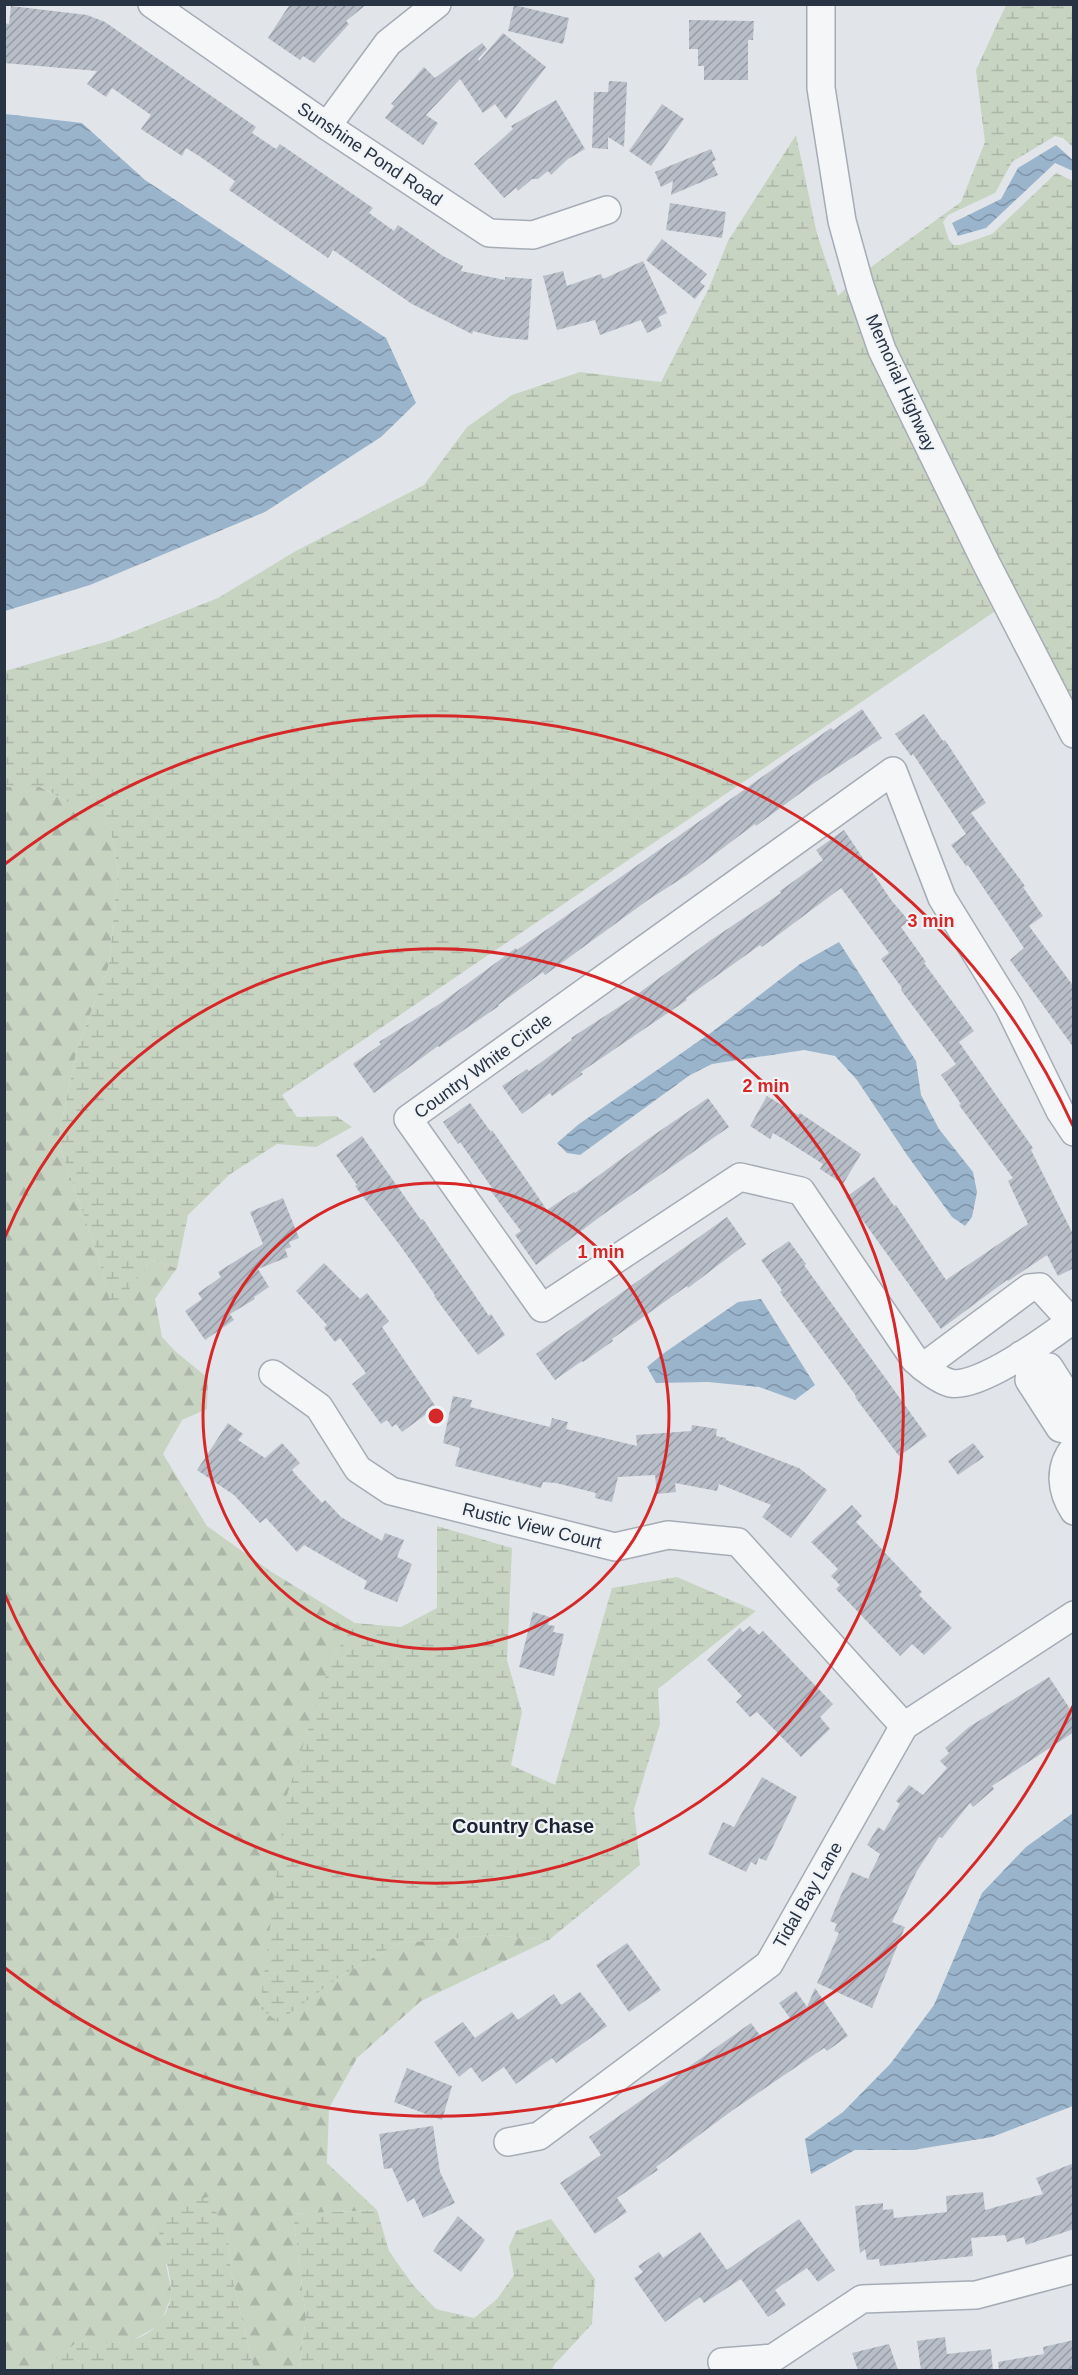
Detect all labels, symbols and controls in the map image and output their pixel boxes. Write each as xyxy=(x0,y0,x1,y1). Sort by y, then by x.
street label: Sunshine Pond Road xyxy=(294,98,446,210)
street label: Memorial Highway xyxy=(862,311,940,455)
text: 3 min xyxy=(907,911,955,931)
street label: Country White Circle xyxy=(410,1009,556,1123)
text: 2 min xyxy=(742,1076,790,1096)
text: 1 min xyxy=(577,1242,625,1262)
centre of rings xyxy=(426,1406,446,1426)
street label: Rustic View Court xyxy=(460,1499,604,1553)
district label: Country Chase xyxy=(452,1815,594,1837)
street label: Tidal Bay Lane xyxy=(769,1838,847,1952)

